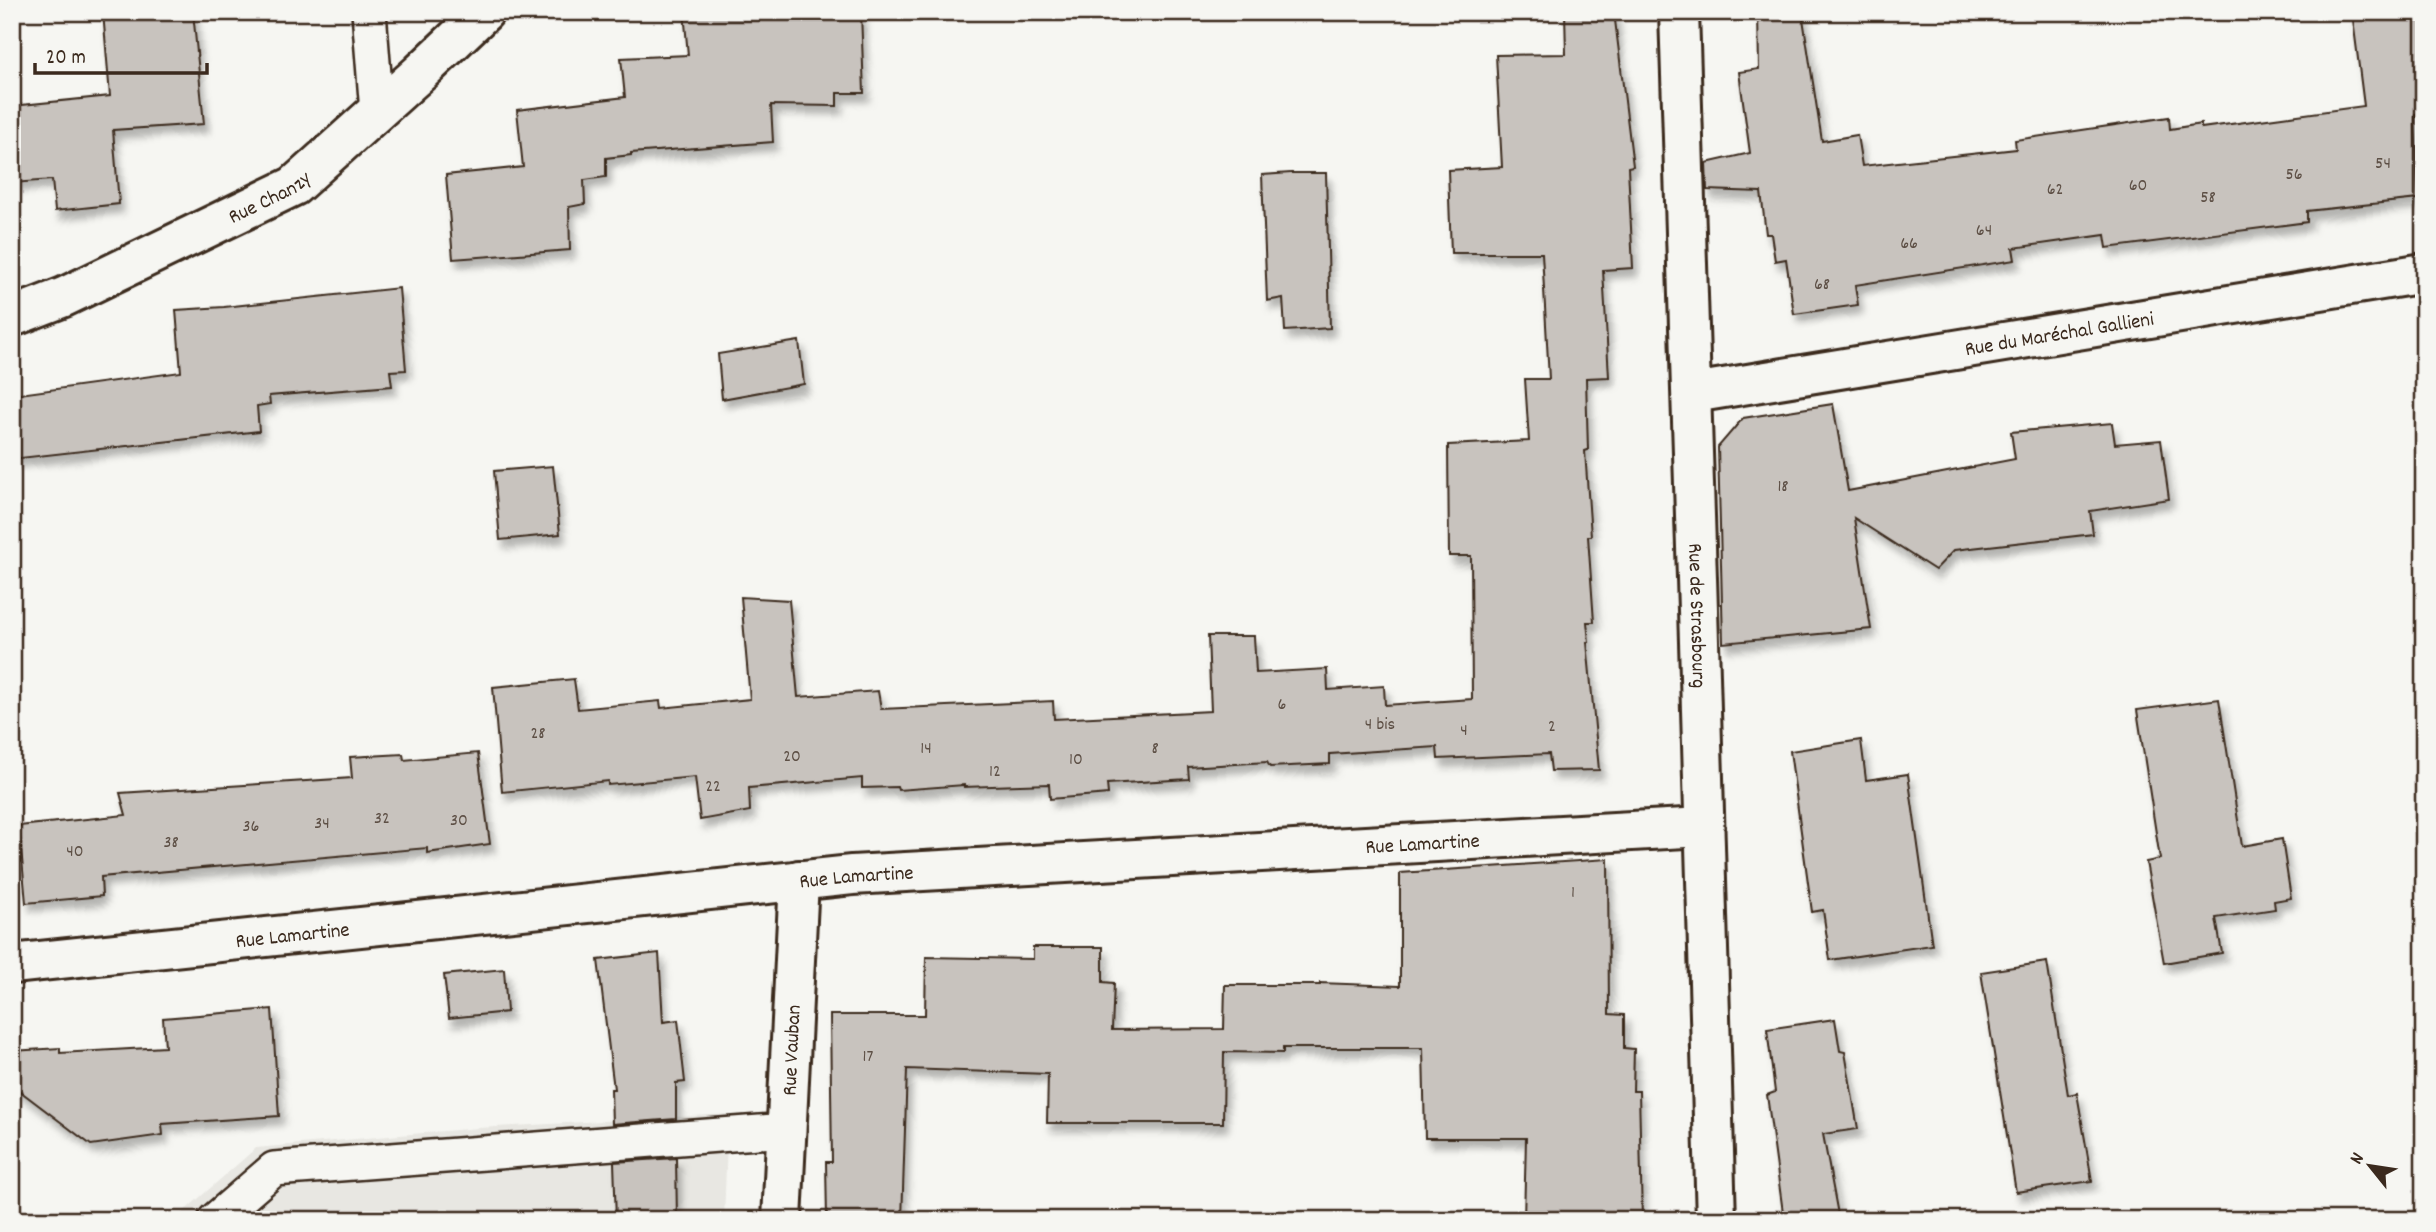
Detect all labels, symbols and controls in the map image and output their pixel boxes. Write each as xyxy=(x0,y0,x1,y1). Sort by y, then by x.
scale bar xyxy=(35,32,206,76)
text: 20 m xyxy=(46,44,86,74)
house number: 54 xyxy=(2375,152,2391,177)
house number: 56 xyxy=(2285,163,2303,188)
street label: Rue Chanzy xyxy=(224,165,319,233)
house number: 60 xyxy=(2129,174,2147,199)
house number: 62 xyxy=(2047,178,2063,203)
house number: 58 xyxy=(2200,186,2216,211)
house number: 64 xyxy=(1976,219,1992,244)
house number: 66 xyxy=(1900,232,1918,257)
house number: 68 xyxy=(1814,273,1830,298)
street label: Rue du Maréchal Gallieni xyxy=(1963,306,2156,366)
house number: 18 xyxy=(1777,475,1789,500)
street label: Rue de Strasbourg xyxy=(1678,543,1712,689)
house number: 6 xyxy=(1278,693,1286,718)
house number: 4 bis xyxy=(1365,713,1395,738)
house number: 2 xyxy=(1548,715,1556,740)
house number: 4 xyxy=(1460,719,1468,744)
house number: 28 xyxy=(530,722,546,747)
house number: 14 xyxy=(920,737,932,762)
house number: 8 xyxy=(1151,737,1159,762)
house number: 20 xyxy=(783,745,801,770)
house number: 10 xyxy=(1069,748,1083,773)
house number: 12 xyxy=(989,760,1001,785)
house number: 22 xyxy=(705,775,721,800)
house number: 32 xyxy=(374,807,390,832)
house number: 30 xyxy=(450,809,468,834)
house number: 34 xyxy=(314,812,330,837)
house number: 36 xyxy=(243,815,259,840)
street label: Rue Lamartine xyxy=(1365,828,1481,864)
house number: 38 xyxy=(163,831,179,856)
house number: 40 xyxy=(66,840,84,865)
street label: Rue Lamartine xyxy=(798,860,914,898)
house number: 1 xyxy=(1571,881,1575,906)
street label: Rue Lamartine xyxy=(234,916,351,958)
street label: Rue Vauban xyxy=(776,1004,811,1097)
house number: 17 xyxy=(863,1045,874,1070)
north arrow xyxy=(2334,1130,2404,1200)
text: N xyxy=(2344,1148,2372,1170)

